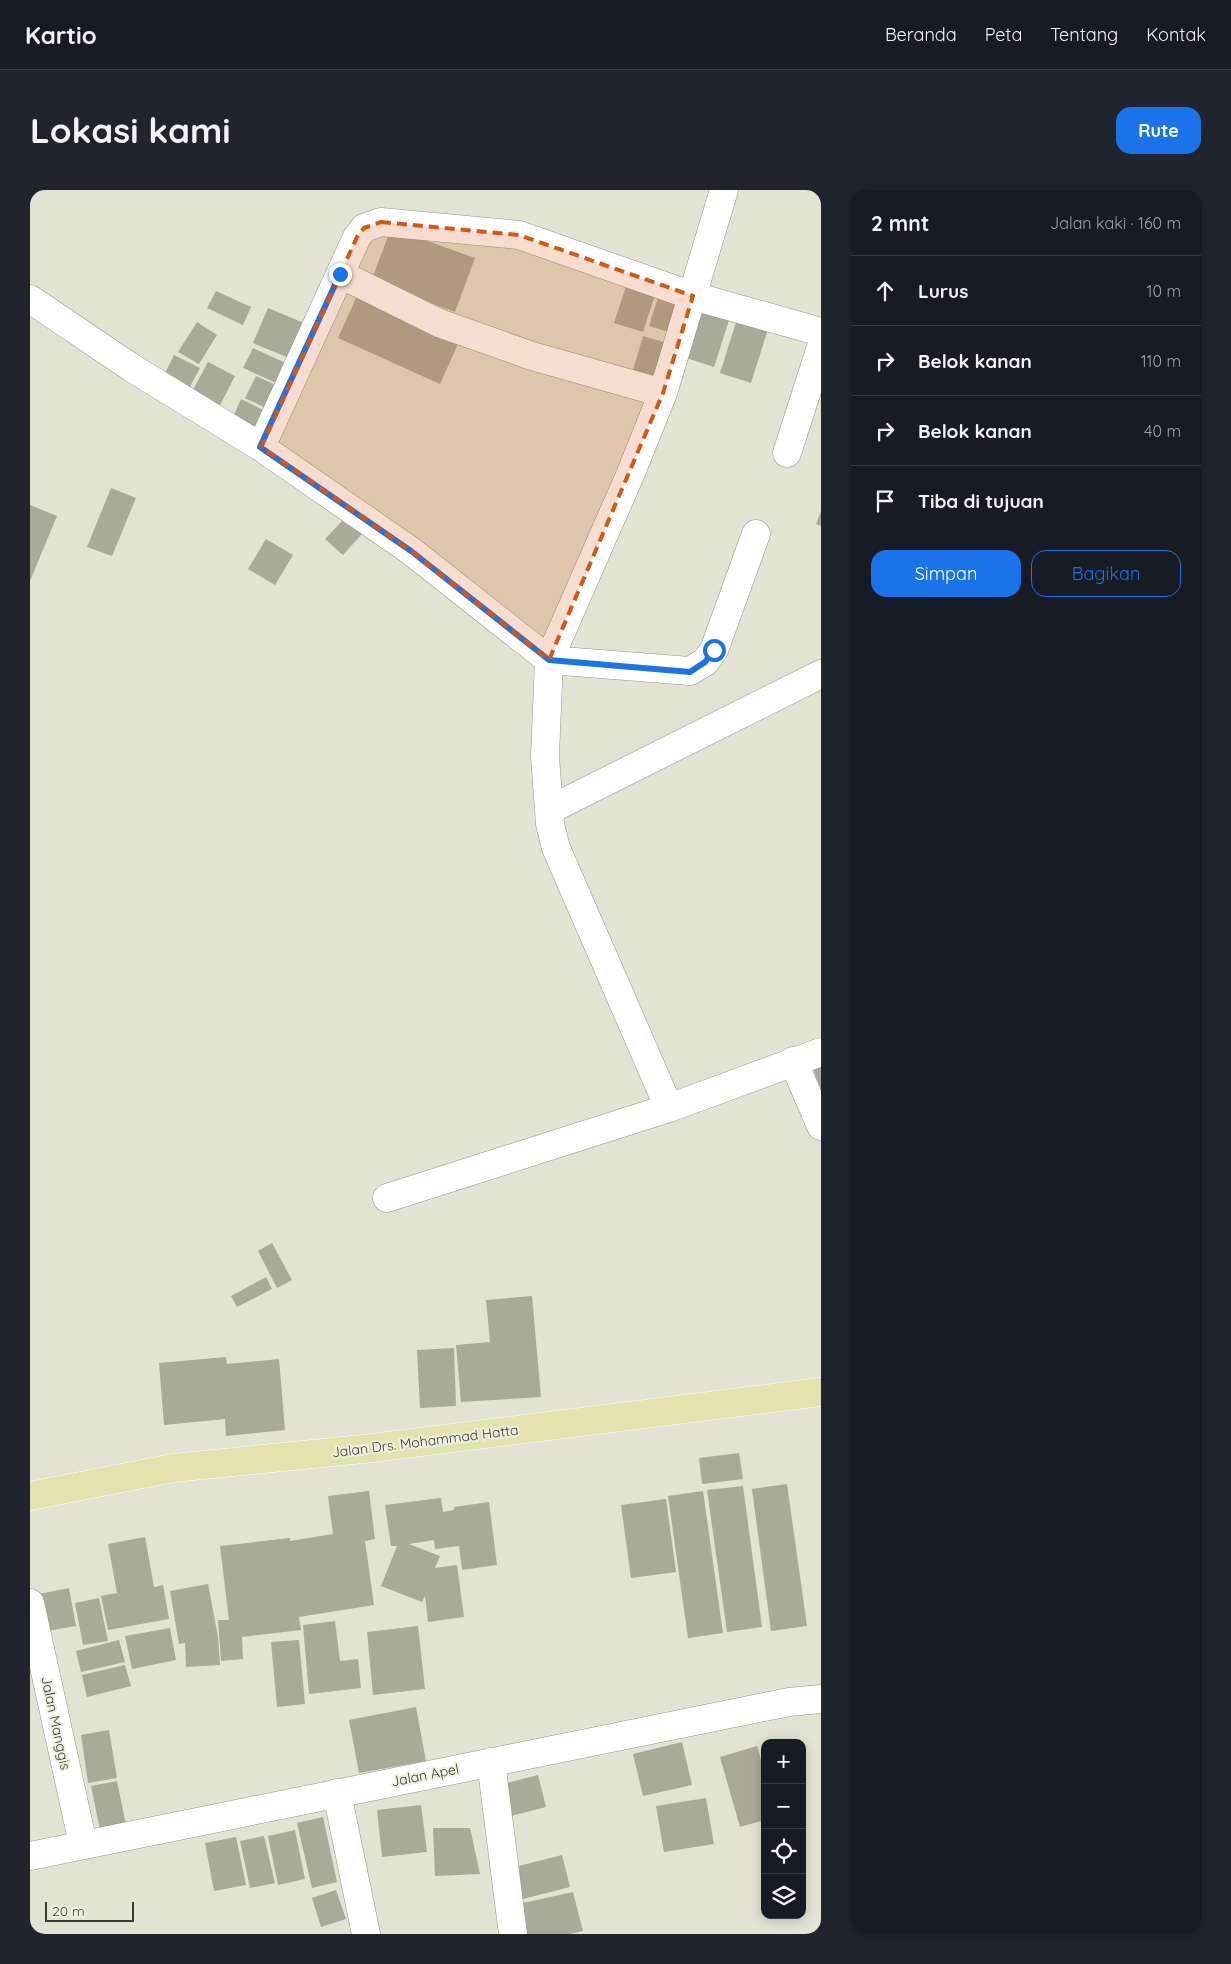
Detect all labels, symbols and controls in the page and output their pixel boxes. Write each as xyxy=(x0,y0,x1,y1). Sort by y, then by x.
text: Kartio xyxy=(25,20,97,50)
text: Beranda xyxy=(885,23,957,46)
text: Peta xyxy=(985,23,1022,46)
text: Tentang xyxy=(1050,23,1118,46)
text: Kontak xyxy=(1146,23,1206,46)
button: Rute xyxy=(1116,107,1201,154)
text: Lokasi kami xyxy=(30,108,230,152)
text: 2 mnt xyxy=(871,210,929,236)
text: Jalan kaki · 160 m xyxy=(1050,213,1181,233)
route end xyxy=(329,263,352,286)
icon: ahead xyxy=(871,277,899,305)
text: Lurus xyxy=(918,279,968,303)
text: 10 m xyxy=(1147,281,1181,301)
icon: right xyxy=(871,347,899,375)
text: Belok kanan xyxy=(918,349,1032,373)
text: 110 m xyxy=(1141,351,1181,371)
icon: right xyxy=(871,417,899,445)
text: Belok kanan xyxy=(918,419,1032,443)
text: 40 m xyxy=(1144,421,1181,441)
icon: arrive xyxy=(871,487,899,515)
text: Tiba di tujuan xyxy=(918,489,1044,513)
button: Simpan xyxy=(871,550,1021,597)
button: Bagikan xyxy=(1031,550,1181,597)
route start xyxy=(703,639,726,662)
street label: Jalan Drs. Mohammad Hatta xyxy=(331,1421,519,1461)
street label: Jalan Manggis xyxy=(37,1675,75,1771)
map controls xyxy=(761,1739,806,1919)
button: + xyxy=(761,1739,806,1784)
street label: Jalan Apel xyxy=(390,1760,460,1790)
button: − xyxy=(761,1784,806,1829)
button: locate xyxy=(761,1829,806,1874)
button: layers xyxy=(761,1874,806,1919)
scale bar xyxy=(45,1899,134,1922)
text: 20 m xyxy=(52,1902,85,1920)

